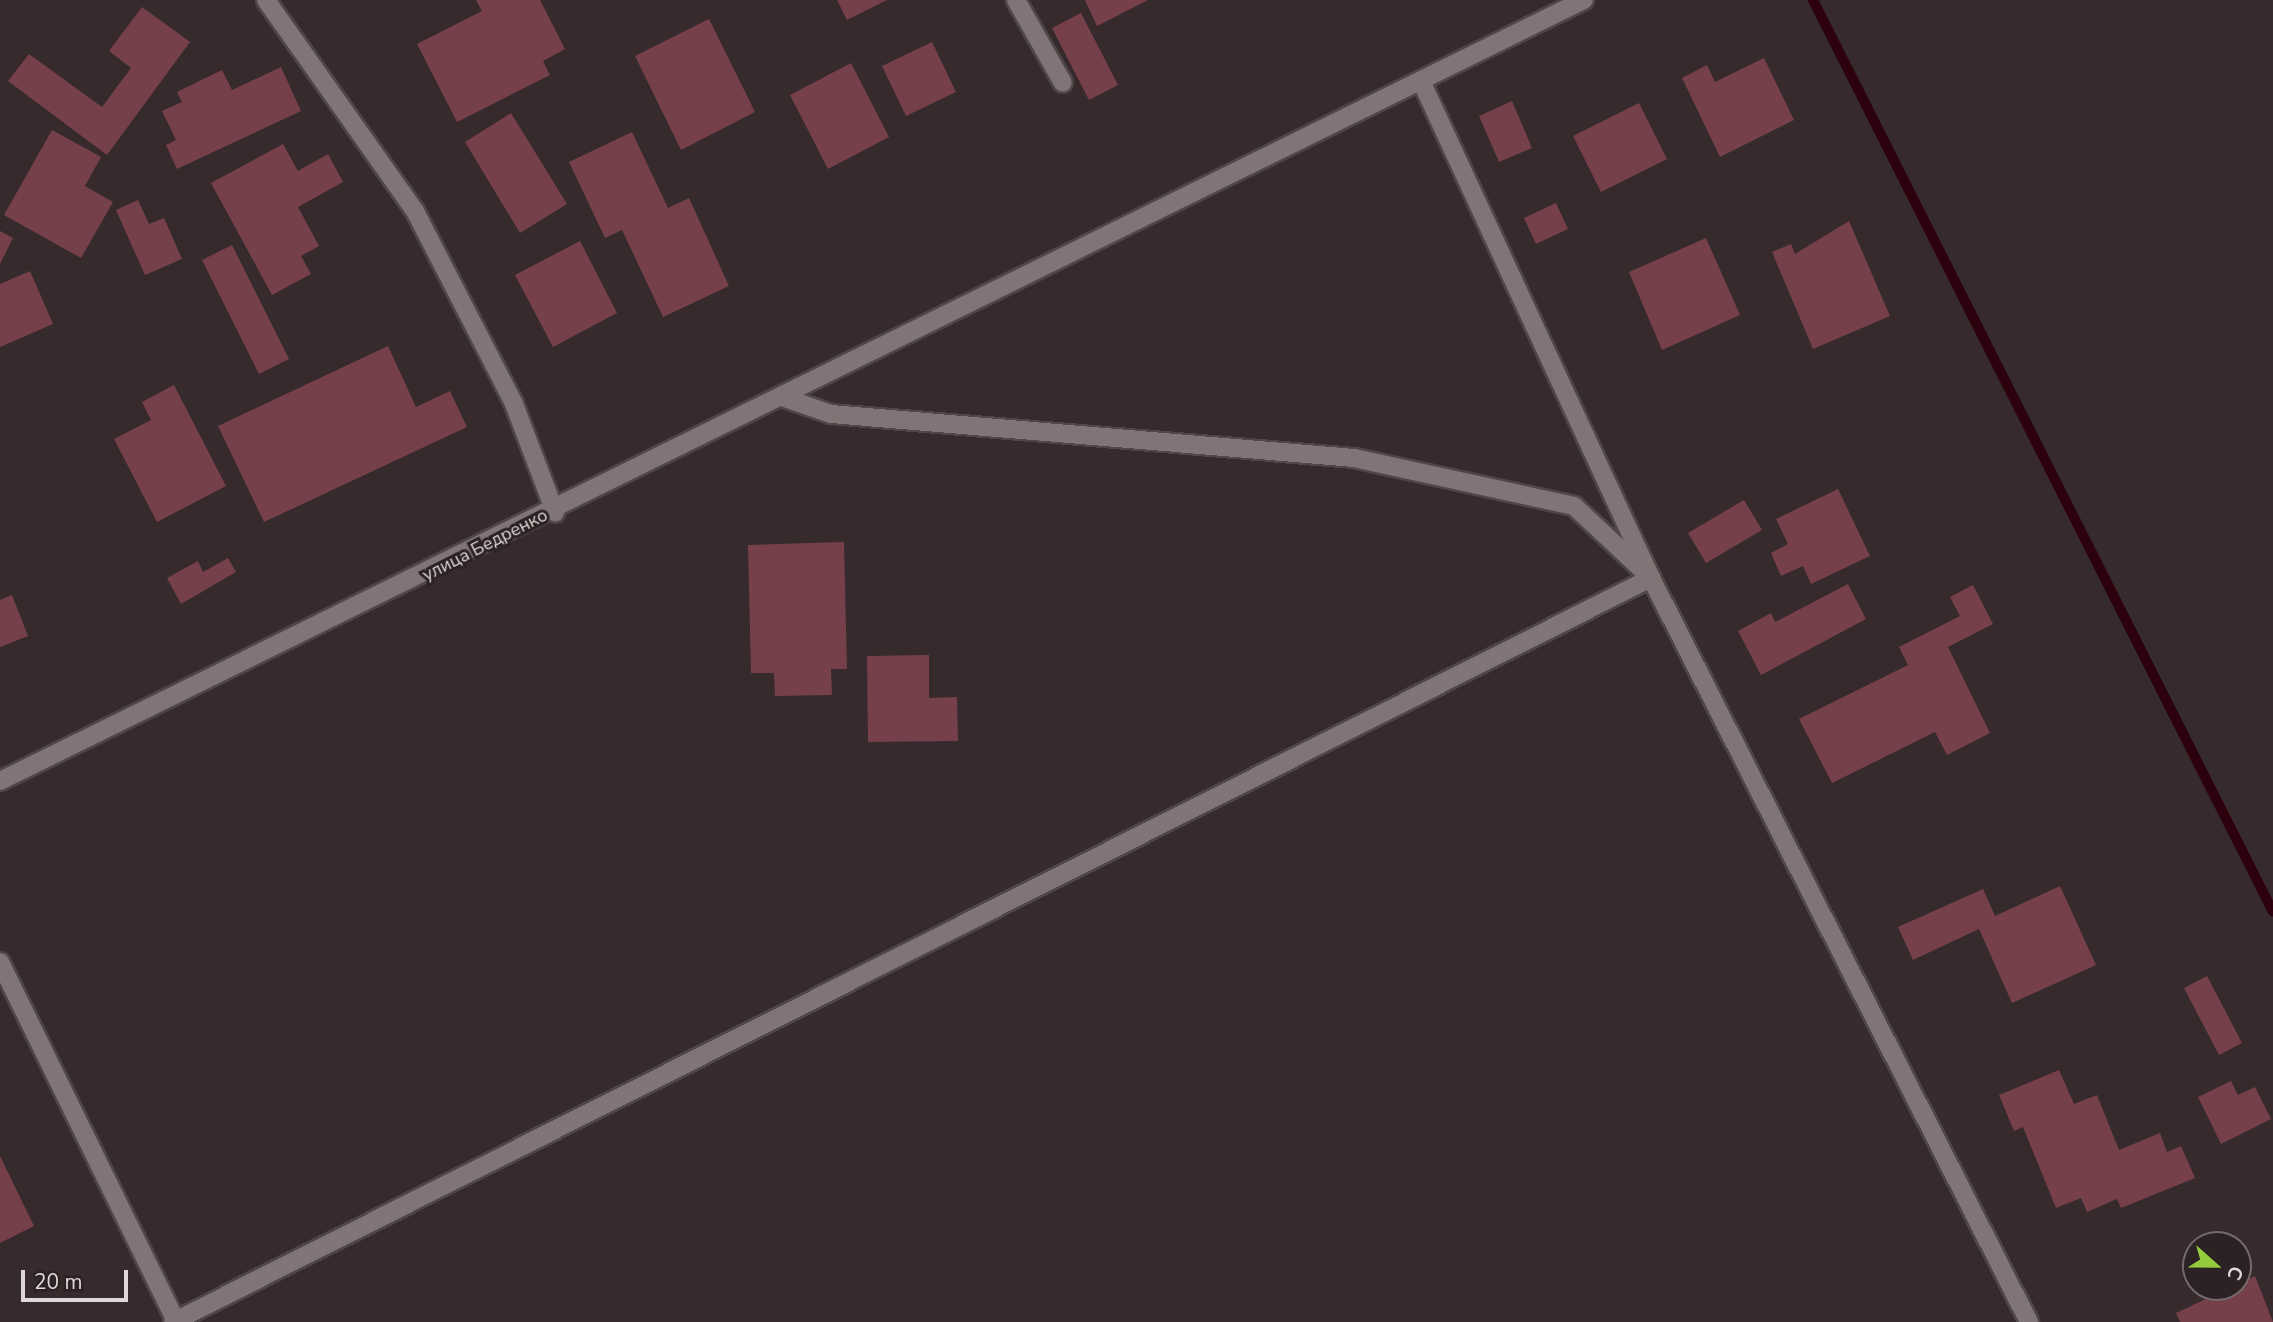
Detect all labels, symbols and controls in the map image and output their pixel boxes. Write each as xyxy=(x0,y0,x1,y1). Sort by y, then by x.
street label: улица Бедренко xyxy=(419,504,551,586)
north arrow xyxy=(2182,1231,2252,1301)
scale bar xyxy=(24,1256,131,1300)
text: С xyxy=(2220,1262,2249,1283)
text: 20 m xyxy=(34,1268,83,1296)

